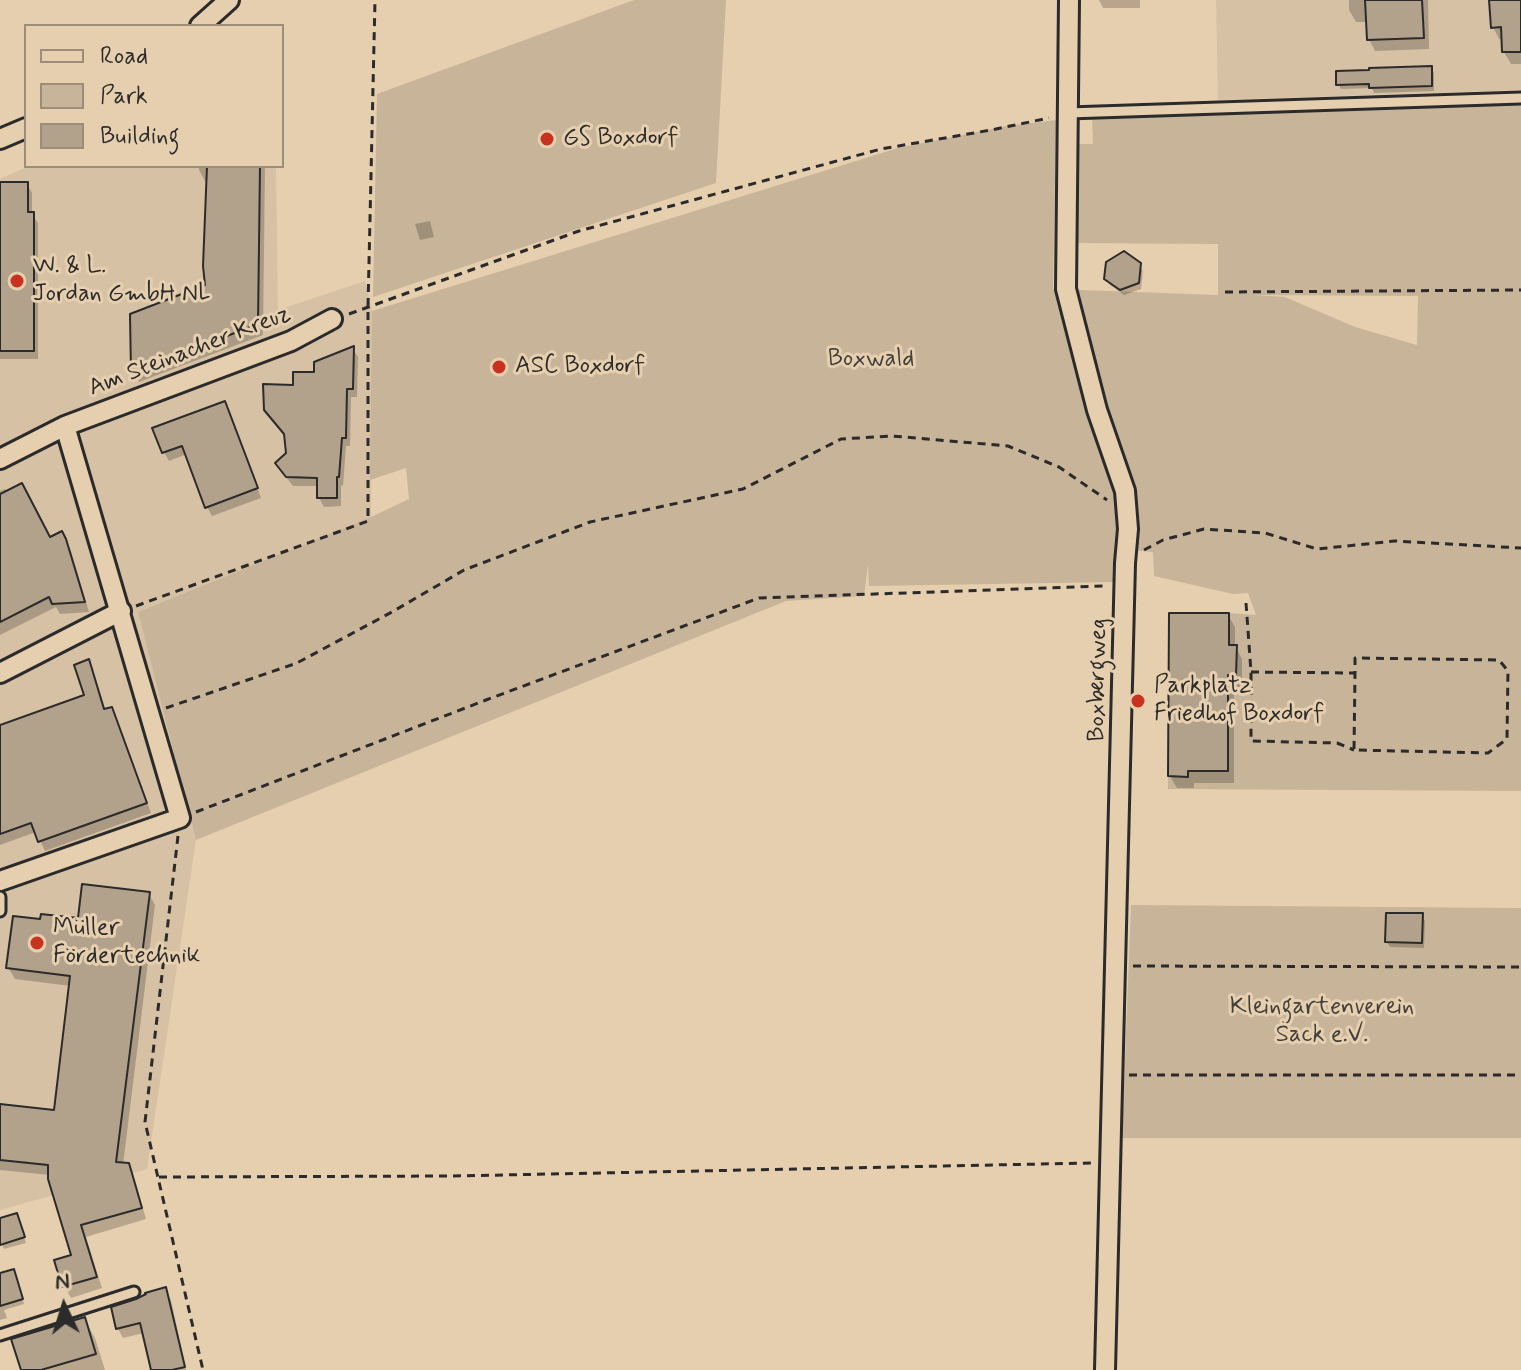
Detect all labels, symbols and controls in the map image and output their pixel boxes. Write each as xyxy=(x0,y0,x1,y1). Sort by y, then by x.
legend xyxy=(24,24,284,168)
text: Road xyxy=(100,41,148,72)
text: Park xyxy=(100,81,148,112)
text: Building xyxy=(100,121,180,152)
place label: GS Boxdorf xyxy=(563,125,678,153)
marker: GS Boxdorf xyxy=(538,130,556,148)
place label: W. & L. Jordan GmbH NL xyxy=(33,253,210,309)
marker: W. & L. Jordan GmbH NL xyxy=(8,272,26,290)
street label: Am Steinacher Kreuz xyxy=(85,300,295,404)
park label: Boxwald xyxy=(828,346,914,374)
place label: ASC Boxdorf xyxy=(515,353,645,381)
marker: ASC Boxdorf xyxy=(490,358,508,376)
street label: Boxbergweg xyxy=(1084,618,1114,742)
place label: Parkplatz Friedhof Boxdorf xyxy=(1154,673,1324,729)
marker: Parkplatz Friedhof Boxdorf xyxy=(1129,692,1147,710)
place label: Müller Fördertechnik xyxy=(53,915,200,971)
marker: Müller Fördertechnik xyxy=(28,934,46,952)
park label: Kleingartenverein Sack e.V. xyxy=(1230,994,1414,1050)
north arrow xyxy=(24,1266,104,1346)
text: N xyxy=(54,1268,71,1297)

